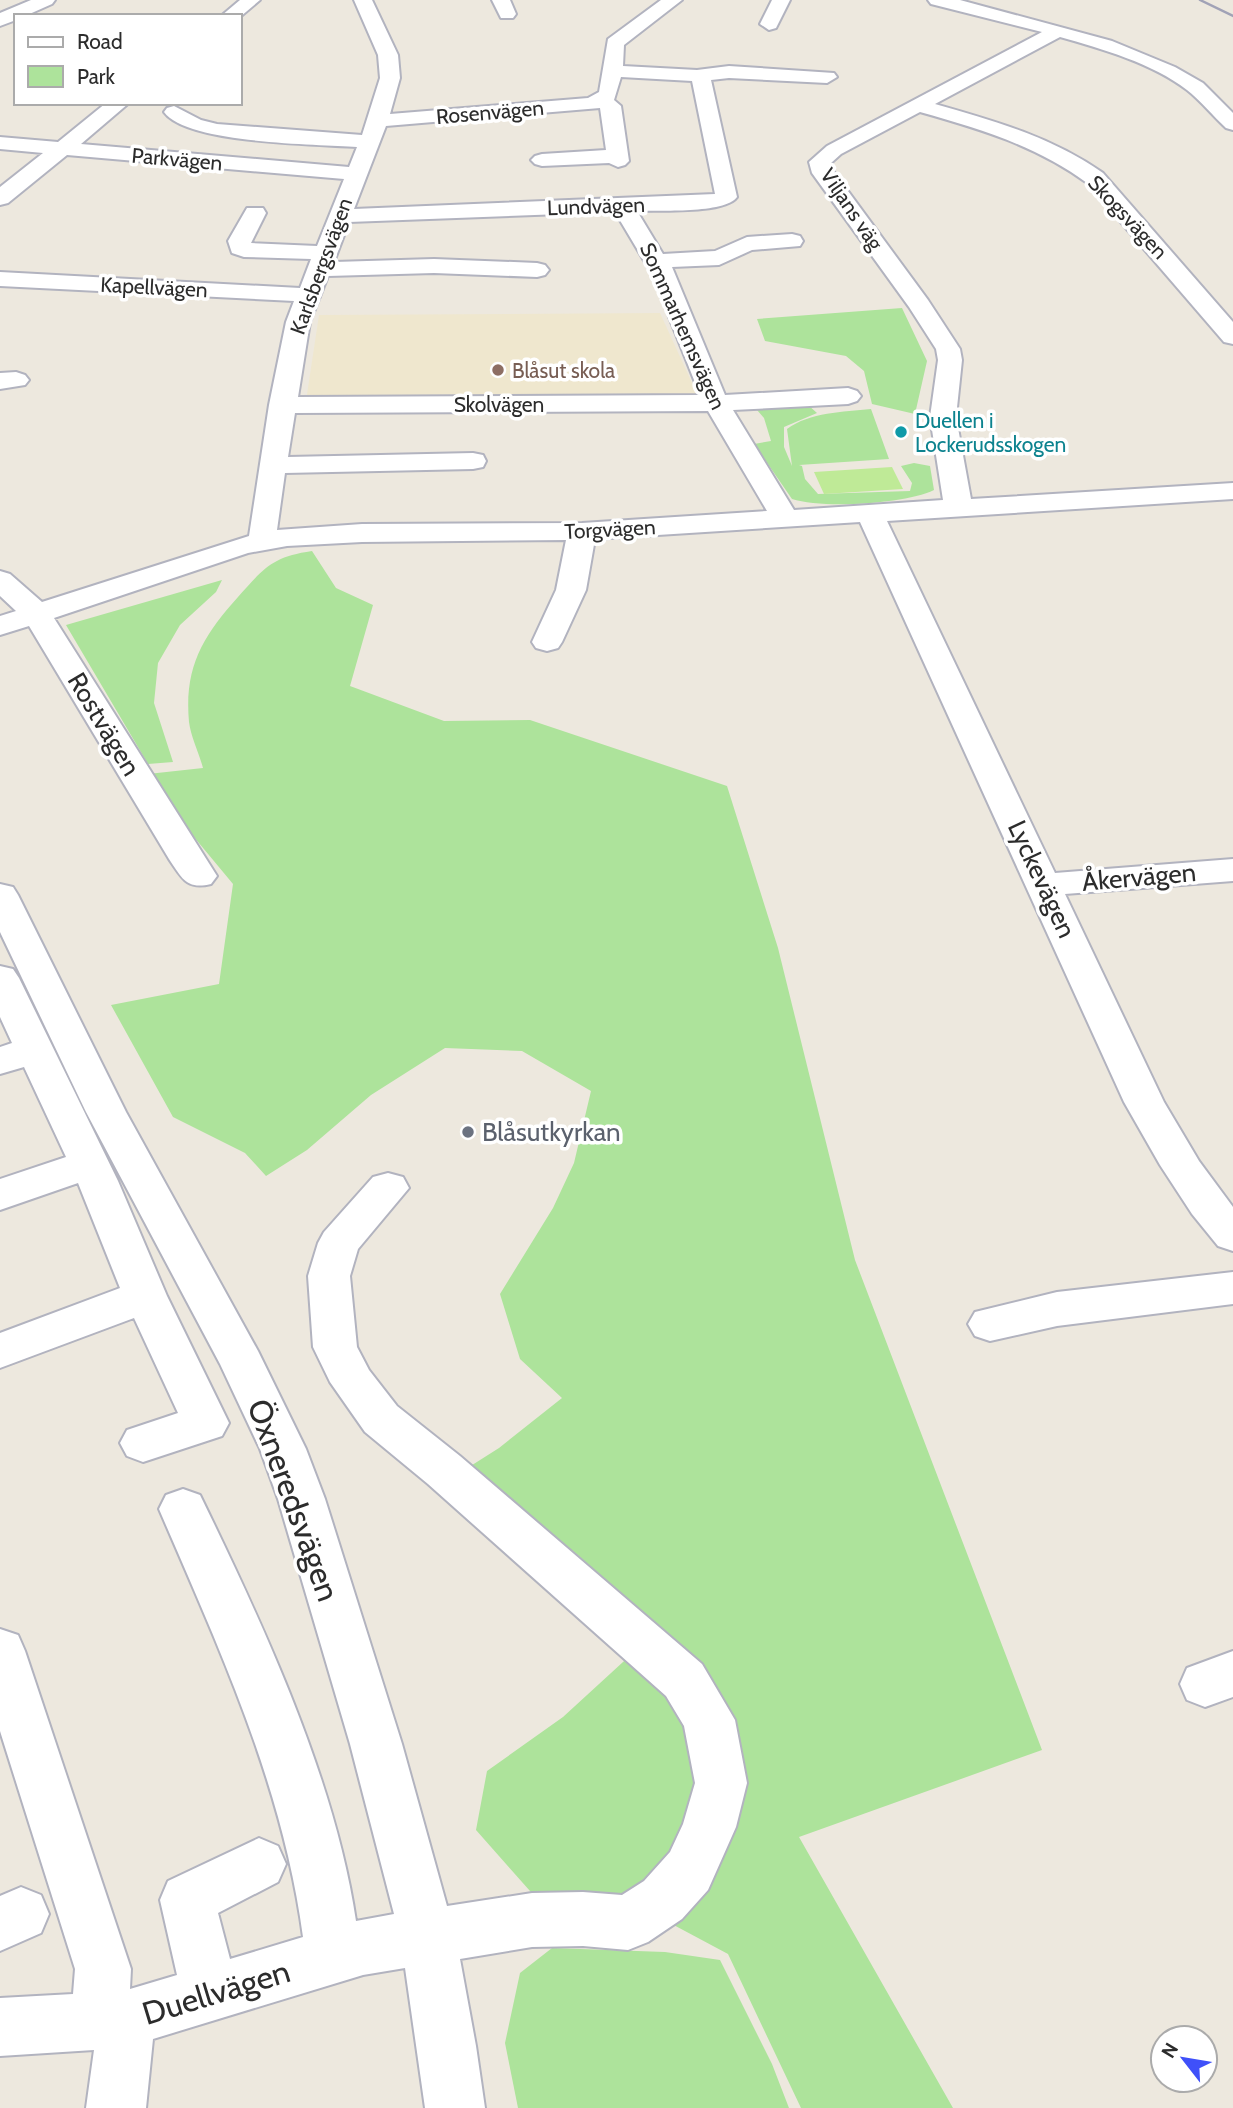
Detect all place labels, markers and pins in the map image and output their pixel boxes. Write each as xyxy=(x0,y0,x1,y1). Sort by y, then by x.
place label: Blåsut skola xyxy=(512,358,615,383)
marker: Blåsut skola xyxy=(490,362,506,378)
place label: Duellen i Lockerudsskogen xyxy=(915,408,1066,457)
marker: Duellen i Lockerudsskogen xyxy=(893,424,909,440)
place label: Blåsutkyrkan xyxy=(482,1116,621,1148)
marker: Blåsutkyrkan xyxy=(460,1124,476,1140)

